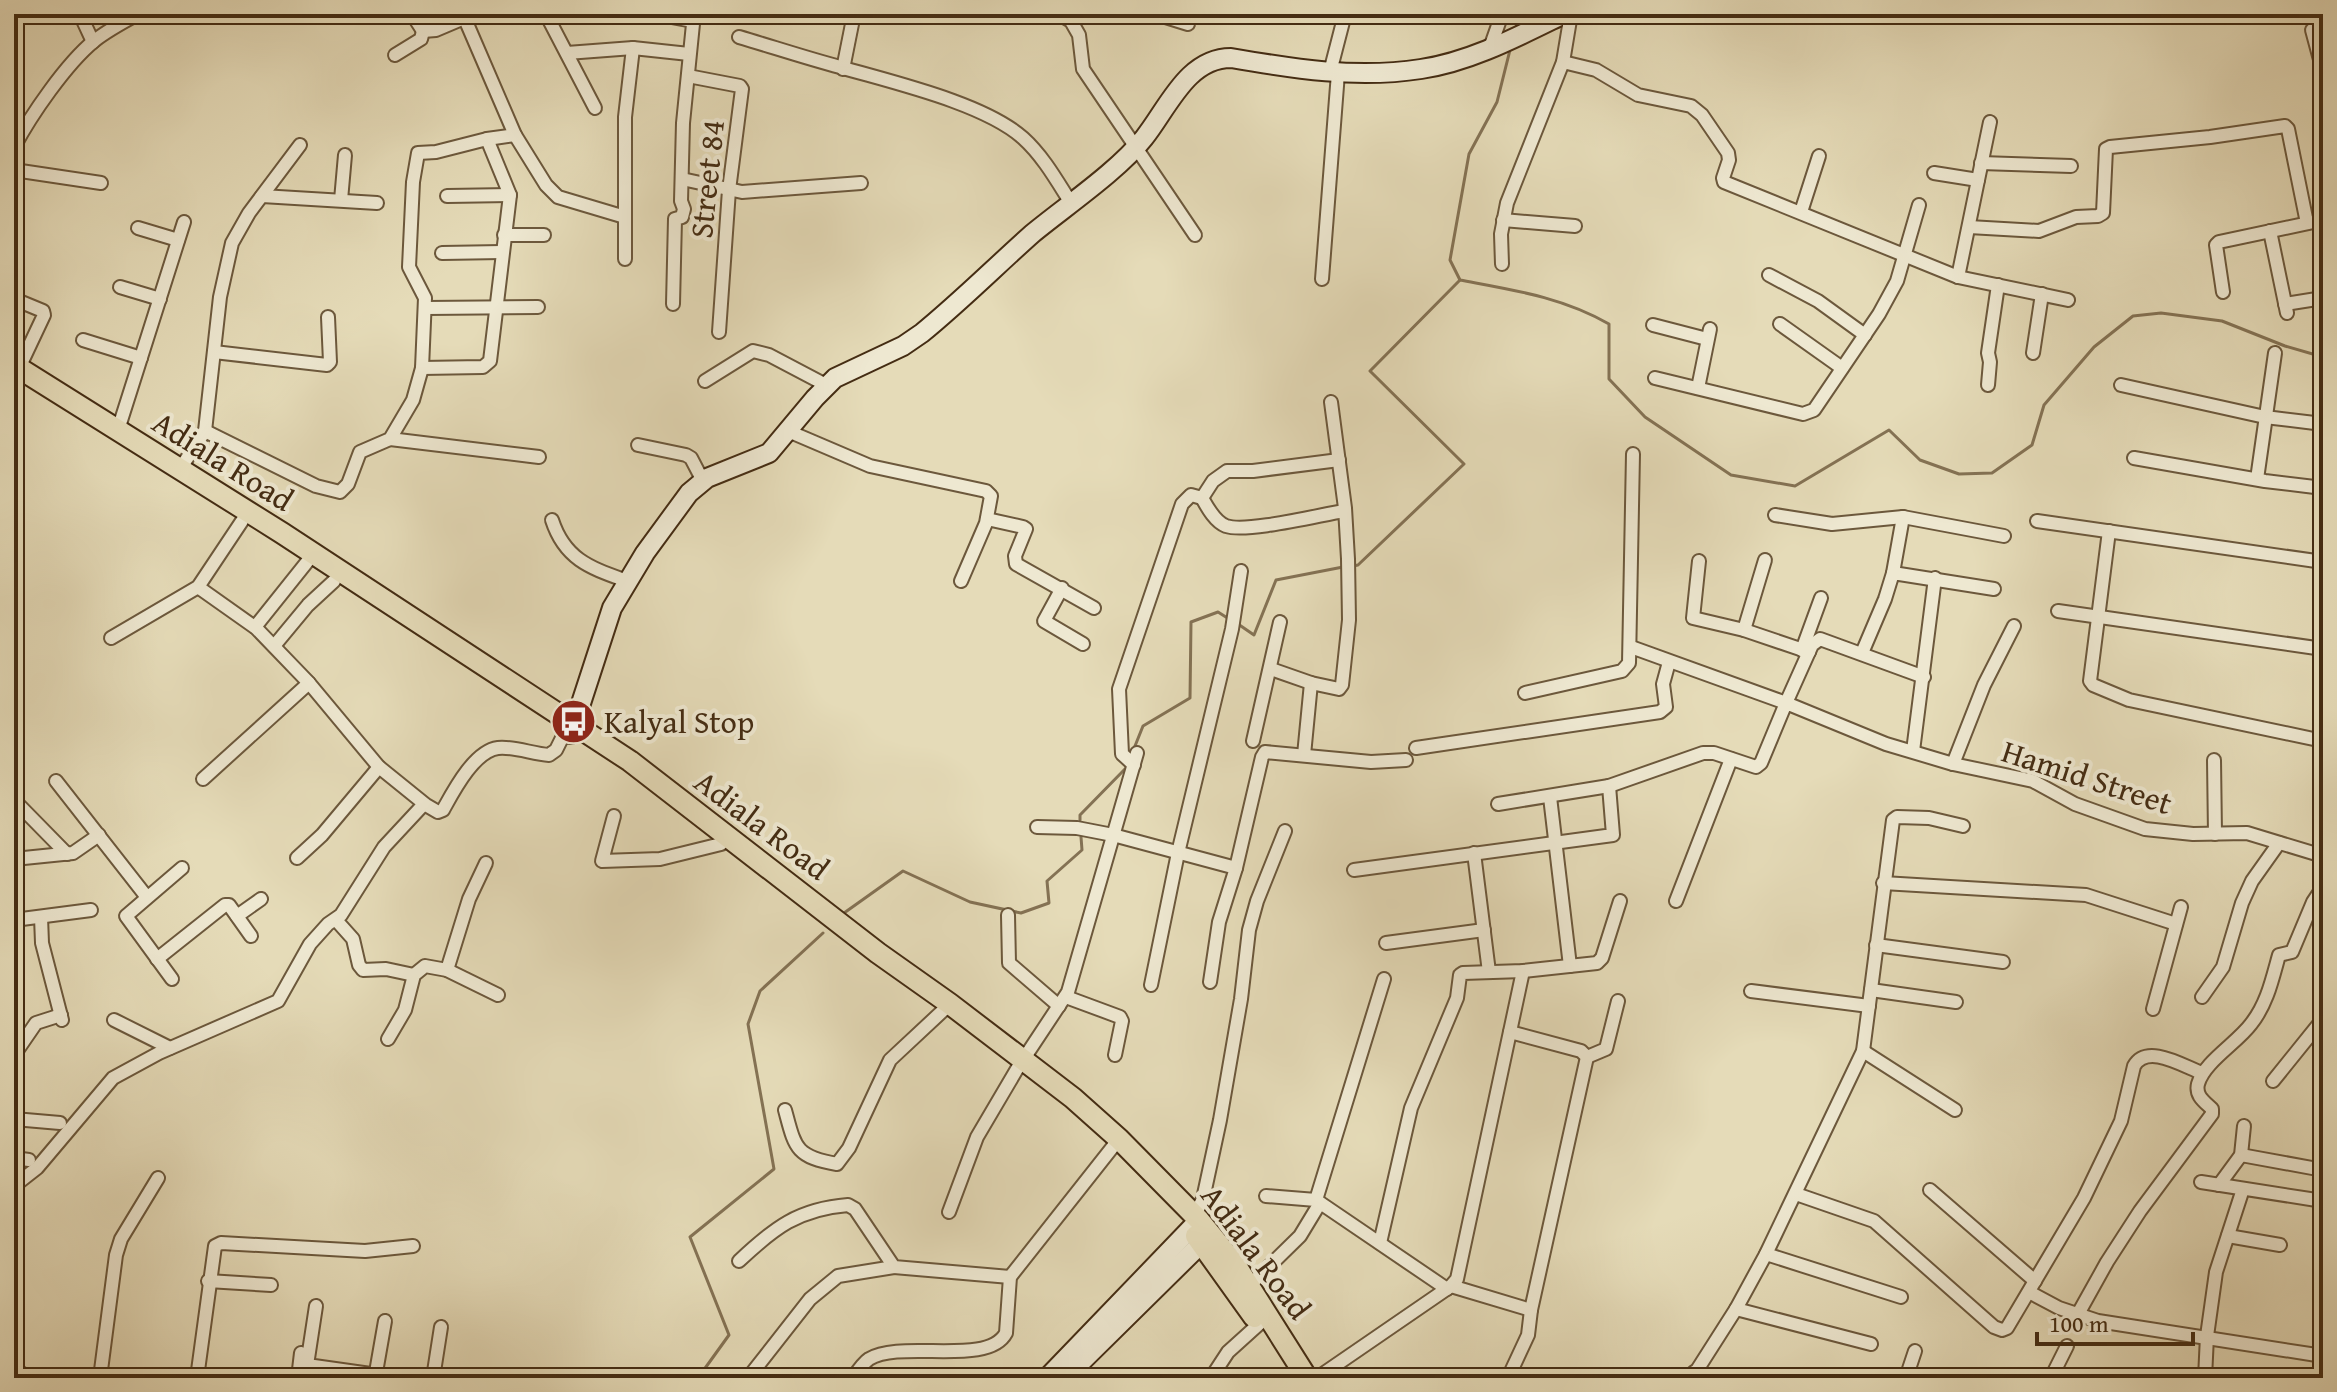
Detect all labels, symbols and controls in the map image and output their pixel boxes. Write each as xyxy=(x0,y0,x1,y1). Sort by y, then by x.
street label: Street 84 xyxy=(677,117,736,240)
street label: Adiala Road xyxy=(144,399,303,523)
bus stop icon: Kalyal Stop xyxy=(549,698,597,746)
place label: Kalyal Stop xyxy=(604,698,754,745)
street label: Hamid Street xyxy=(1996,727,2178,826)
street label: Adiala Road xyxy=(685,758,840,891)
street label: Adiala Road xyxy=(1190,1174,1323,1329)
scale bar xyxy=(2037,1296,2193,1346)
text: 100 m xyxy=(2049,1306,2109,1341)

